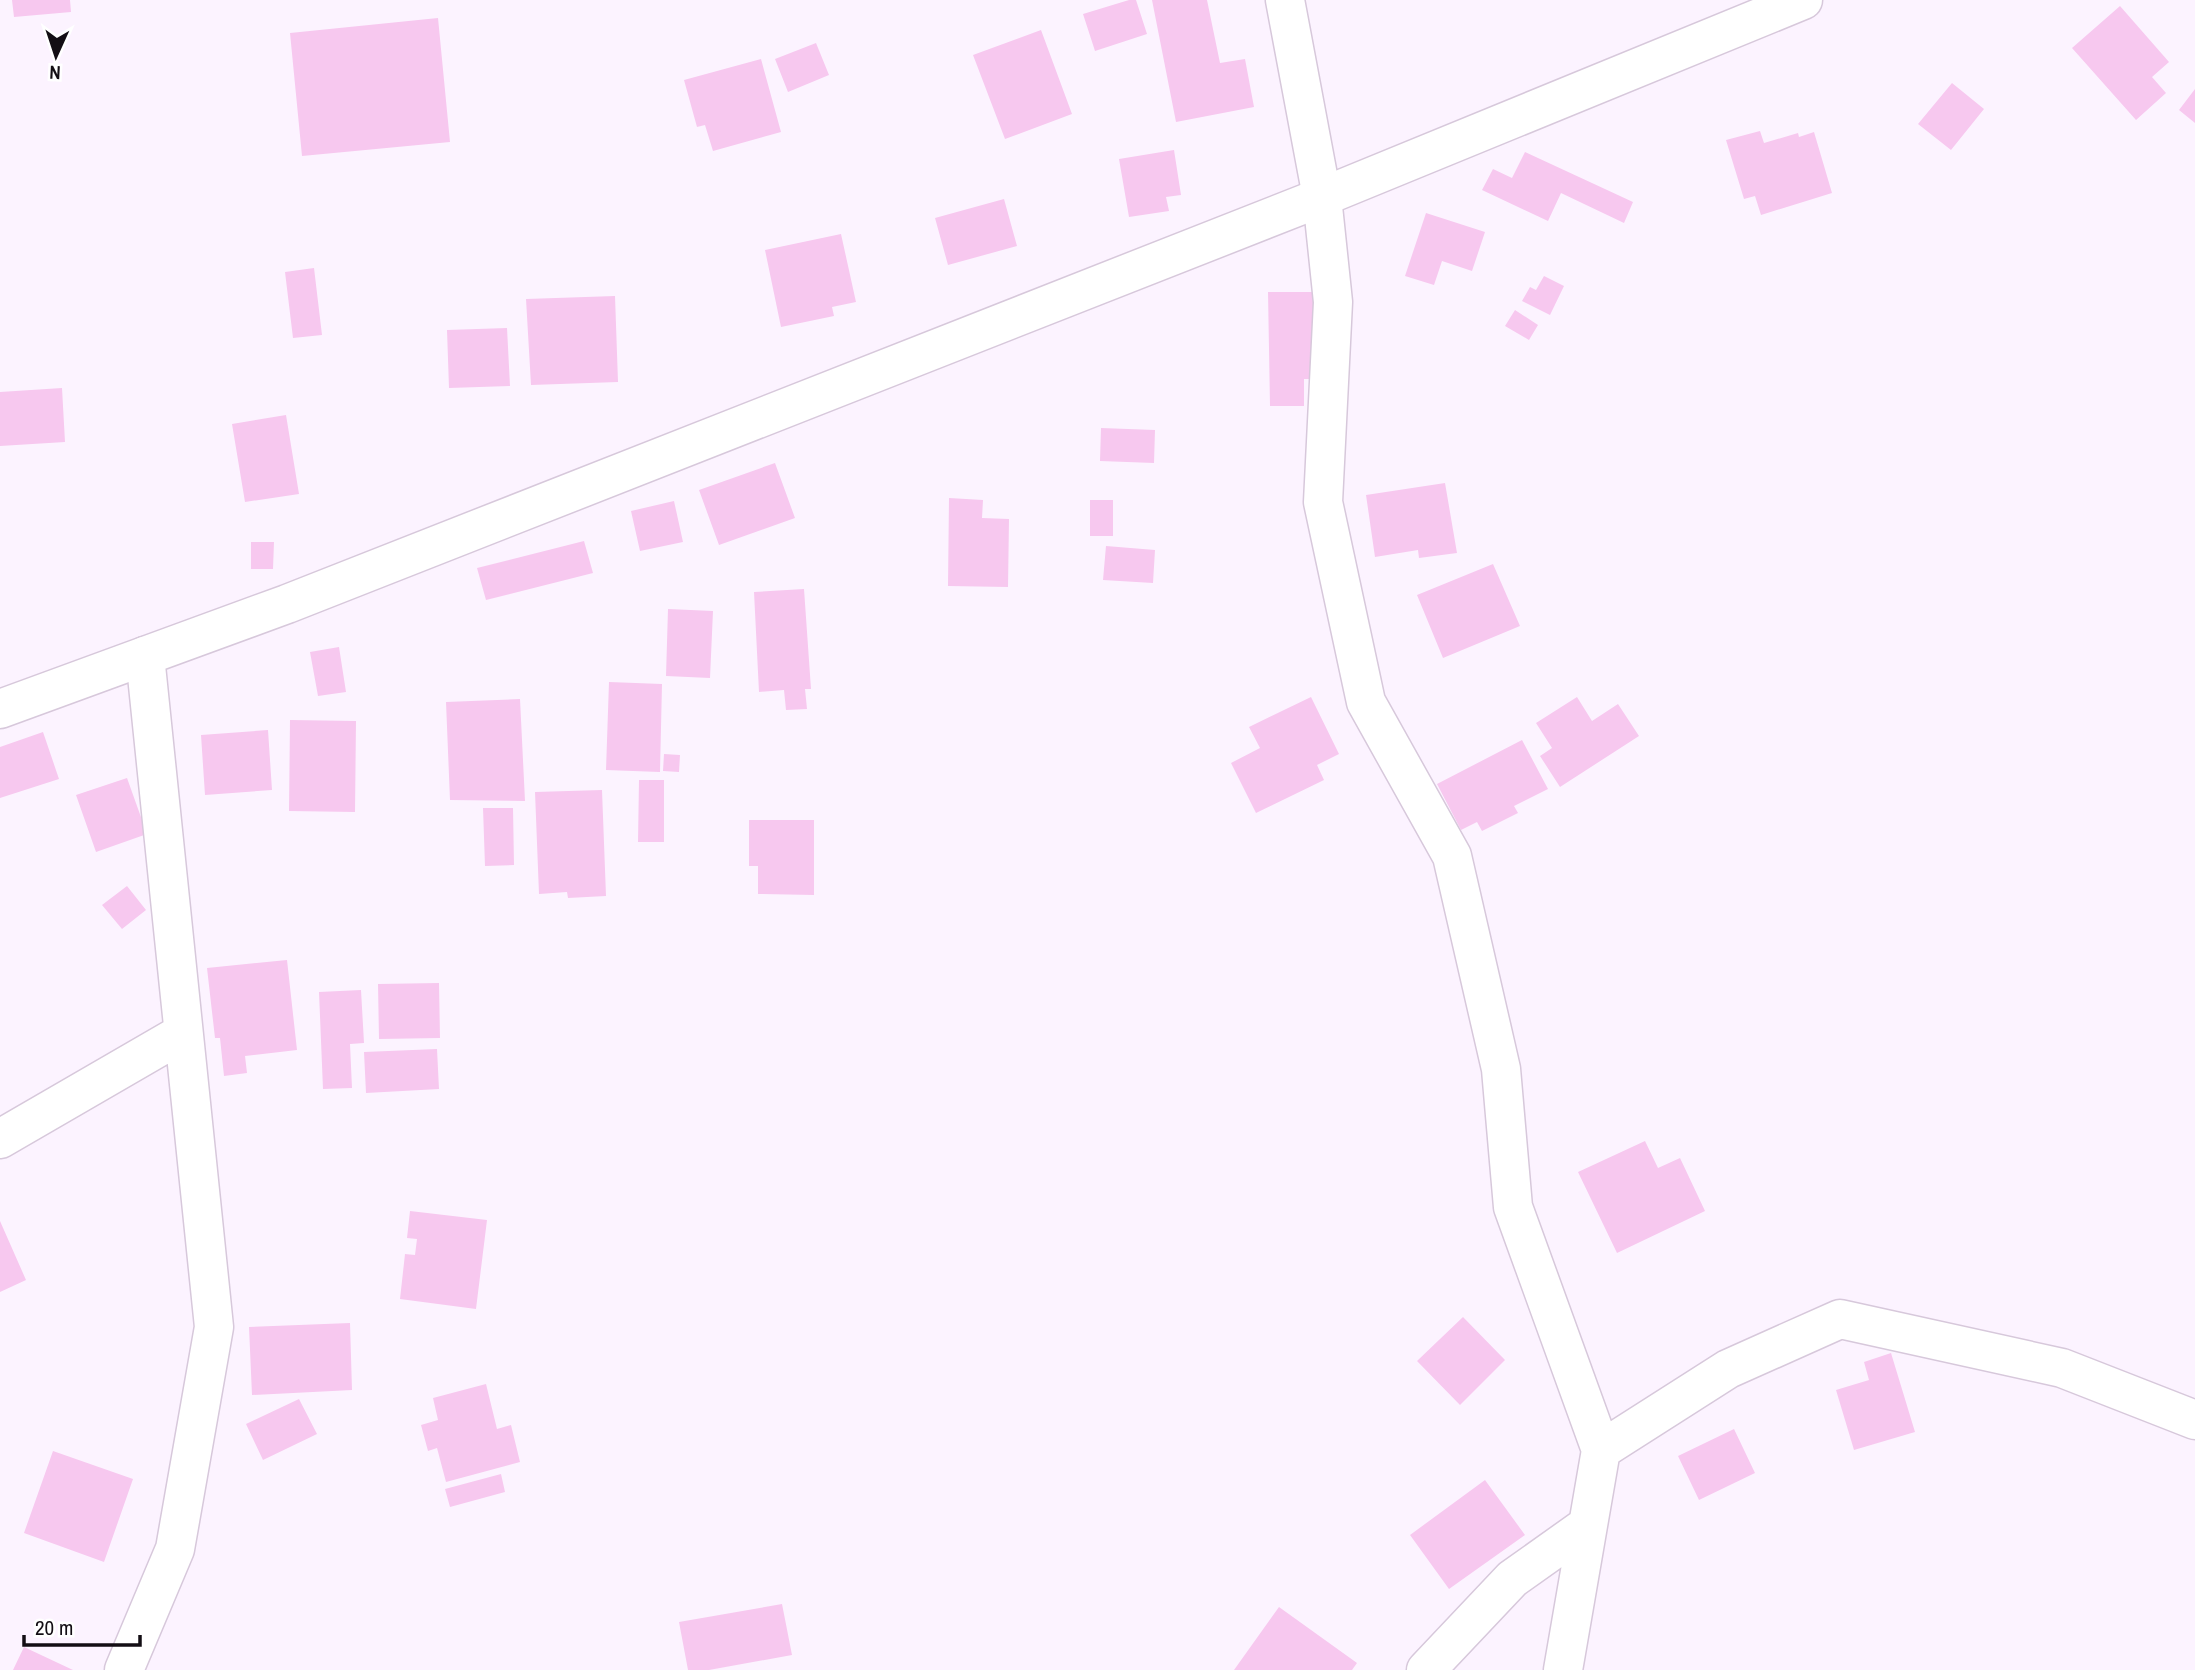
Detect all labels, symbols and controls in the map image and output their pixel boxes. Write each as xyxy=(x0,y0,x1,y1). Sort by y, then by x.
north arrow xyxy=(21,21,91,91)
text: N xyxy=(49,60,61,86)
scale bar xyxy=(24,1604,140,1648)
text: 20 m xyxy=(35,1613,73,1642)

